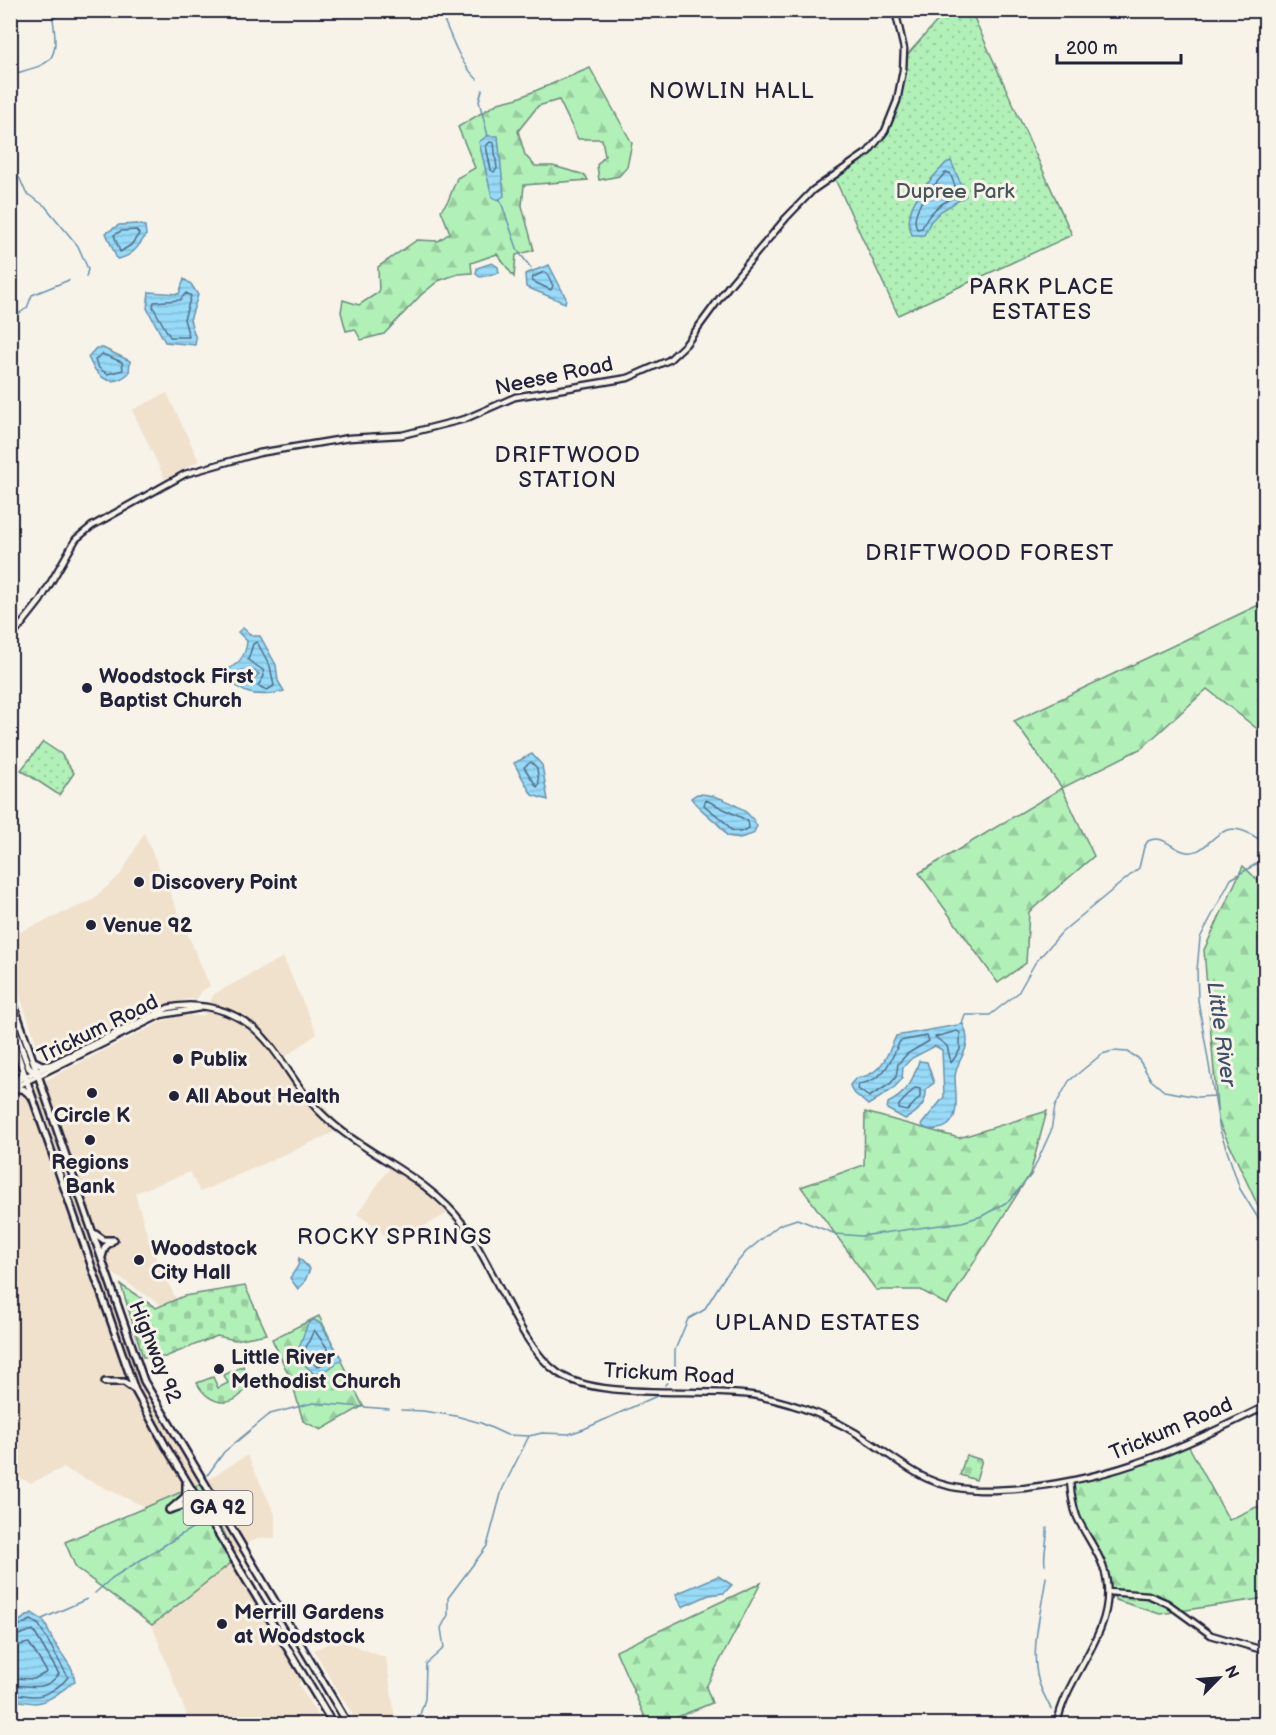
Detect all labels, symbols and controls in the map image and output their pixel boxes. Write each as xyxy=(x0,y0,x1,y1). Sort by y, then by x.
scale bar xyxy=(1057,27,1182,65)
text: 200 m xyxy=(1066,38,1118,59)
district label: NOWLIN HALL xyxy=(649,78,815,105)
park label: Dupree Park xyxy=(895,179,1015,204)
district label: PARK PLACE ESTATES xyxy=(969,274,1115,326)
street label: Neese Road xyxy=(493,351,615,401)
district label: DRIFTWOOD STATION xyxy=(495,442,641,494)
district label: DRIFTWOOD FOREST xyxy=(865,540,1115,567)
place label: Woodstock First Baptist Church xyxy=(99,664,254,713)
marker: Woodstock First Baptist Church xyxy=(80,681,94,695)
place label: Discovery Point xyxy=(151,870,297,895)
marker: Discovery Point xyxy=(132,875,146,889)
place label: Venue 92 xyxy=(103,913,193,938)
marker: Venue 92 xyxy=(84,918,98,932)
water label: Little River xyxy=(1200,980,1242,1090)
street label: Trickum Road xyxy=(34,989,162,1069)
place label: Publix xyxy=(190,1047,248,1072)
marker: Publix xyxy=(171,1052,185,1066)
place label: All About Health xyxy=(185,1084,340,1109)
marker: Circle K xyxy=(85,1086,99,1100)
marker: All About Health xyxy=(167,1089,181,1103)
place label: Circle K xyxy=(54,1103,130,1128)
marker: Regions Bank xyxy=(83,1133,97,1147)
place label: Regions Bank xyxy=(51,1150,129,1199)
district label: ROCKY SPRINGS xyxy=(297,1224,493,1251)
place label: Woodstock City Hall xyxy=(151,1236,257,1285)
marker: Woodstock City Hall xyxy=(132,1253,146,1267)
street label: Highway 92 xyxy=(123,1297,187,1407)
district label: UPLAND ESTATES xyxy=(715,1310,921,1337)
place label: Little River Methodist Church xyxy=(231,1345,401,1394)
street label: Trickum Road xyxy=(603,1358,735,1390)
marker: Little River Methodist Church xyxy=(212,1362,226,1376)
street label: Trickum Road xyxy=(1106,1392,1236,1466)
road number: GA 92 xyxy=(184,1491,252,1525)
place label: Merrill Gardens at Woodstock xyxy=(234,1600,384,1649)
marker: Merrill Gardens at Woodstock xyxy=(215,1617,229,1631)
north arrow xyxy=(1189,1648,1249,1708)
text: N xyxy=(1220,1663,1242,1682)

